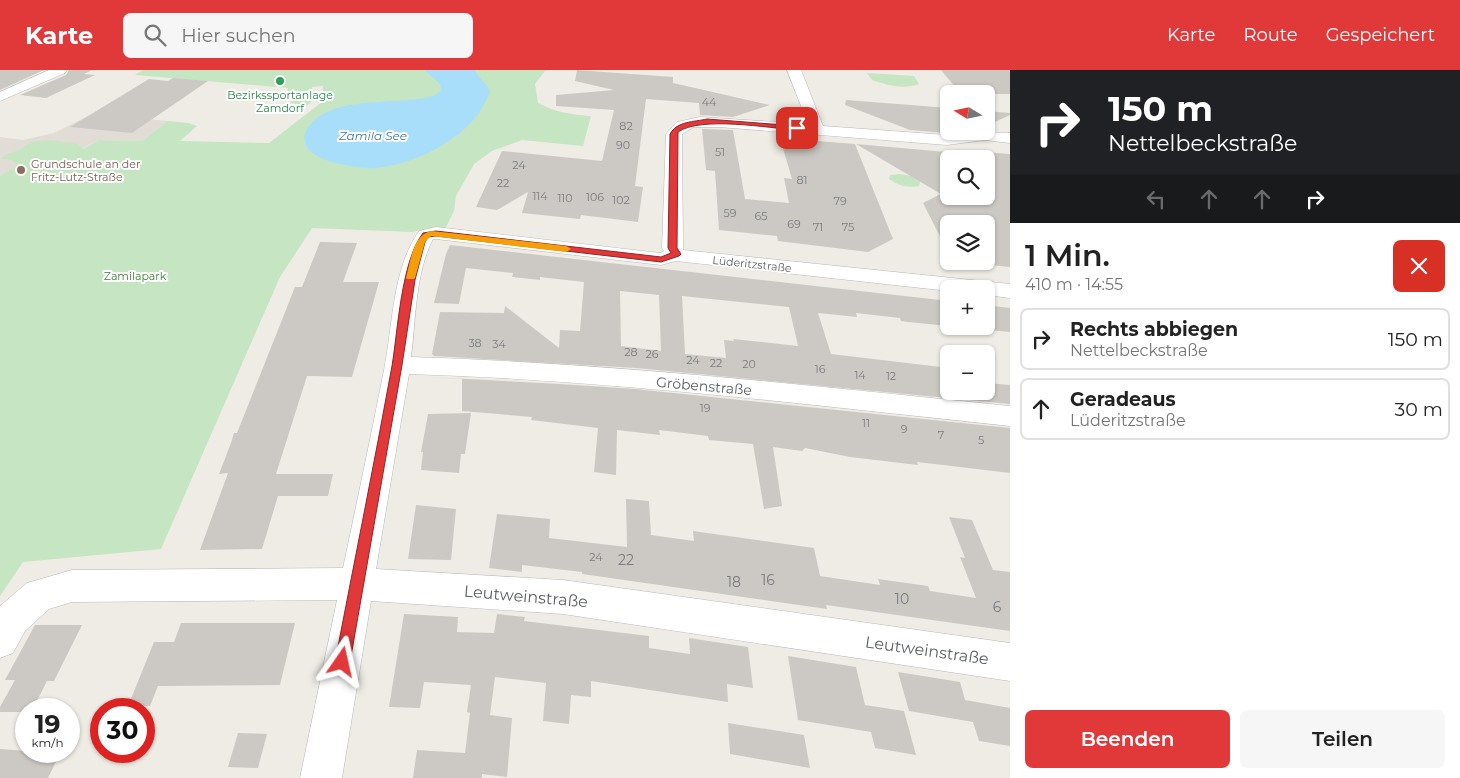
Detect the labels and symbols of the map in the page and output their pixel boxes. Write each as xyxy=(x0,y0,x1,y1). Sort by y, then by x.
marker: Bezirkssportanlage Zamdorf xyxy=(274,75,286,87)
north arrow xyxy=(940,85,995,140)
place label: Bezirkssportanlage Zamdorf xyxy=(227,88,333,115)
house number: 44 xyxy=(702,95,717,109)
pin xyxy=(776,107,818,149)
house number: 82 xyxy=(619,119,633,133)
water label: Zamila See xyxy=(338,128,407,143)
house number: 90 xyxy=(616,138,630,152)
house number: 51 xyxy=(715,145,725,159)
place label: Grundschule an der Fritz-Lutz-Straße xyxy=(31,157,140,184)
house number: 24 xyxy=(512,158,526,172)
marker: Grundschule an der Fritz-Lutz-Straße xyxy=(15,164,27,176)
house number: 81 xyxy=(797,173,808,187)
house number: 22 xyxy=(497,176,509,190)
house number: 114 xyxy=(532,189,548,203)
house number: 106 xyxy=(586,190,604,204)
house number: 110 xyxy=(557,191,573,205)
house number: 102 xyxy=(612,193,630,207)
house number: 79 xyxy=(833,194,847,208)
house number: 59 xyxy=(724,206,737,220)
house number: 65 xyxy=(755,209,767,223)
house number: 69 xyxy=(787,217,801,231)
house number: 71 xyxy=(813,220,823,234)
house number: 75 xyxy=(842,220,854,234)
street label: Lüderitzstraße xyxy=(712,253,793,275)
park label: Zamilapark xyxy=(104,269,167,283)
house number: 38 xyxy=(468,336,482,350)
house number: 34 xyxy=(492,337,506,351)
house number: 28 xyxy=(624,345,638,359)
house number: 26 xyxy=(646,347,659,361)
house number: 24 xyxy=(686,353,700,367)
house number: 22 xyxy=(710,356,722,370)
house number: 20 xyxy=(742,357,756,371)
house number: 16 xyxy=(815,362,826,376)
house number: 14 xyxy=(854,368,866,382)
house number: 12 xyxy=(886,369,896,383)
street label: Gröbenstraße xyxy=(655,373,753,399)
house number: 19 xyxy=(700,401,711,415)
house number: 11 xyxy=(862,416,870,430)
house number: 9 xyxy=(901,422,908,436)
house number: 7 xyxy=(938,428,944,442)
house number: 5 xyxy=(978,433,984,447)
house number: 24 xyxy=(589,550,603,564)
house number: 22 xyxy=(618,551,634,569)
house number: 16 xyxy=(761,571,775,589)
house number: 18 xyxy=(727,573,741,591)
street label: Leutweinstraße xyxy=(463,582,589,611)
house number: 10 xyxy=(895,590,909,608)
house number: 6 xyxy=(993,598,1002,616)
street label: Leutweinstraße xyxy=(864,632,990,669)
position arrow xyxy=(315,635,367,687)
speed limit sign: 30 xyxy=(90,698,155,763)

